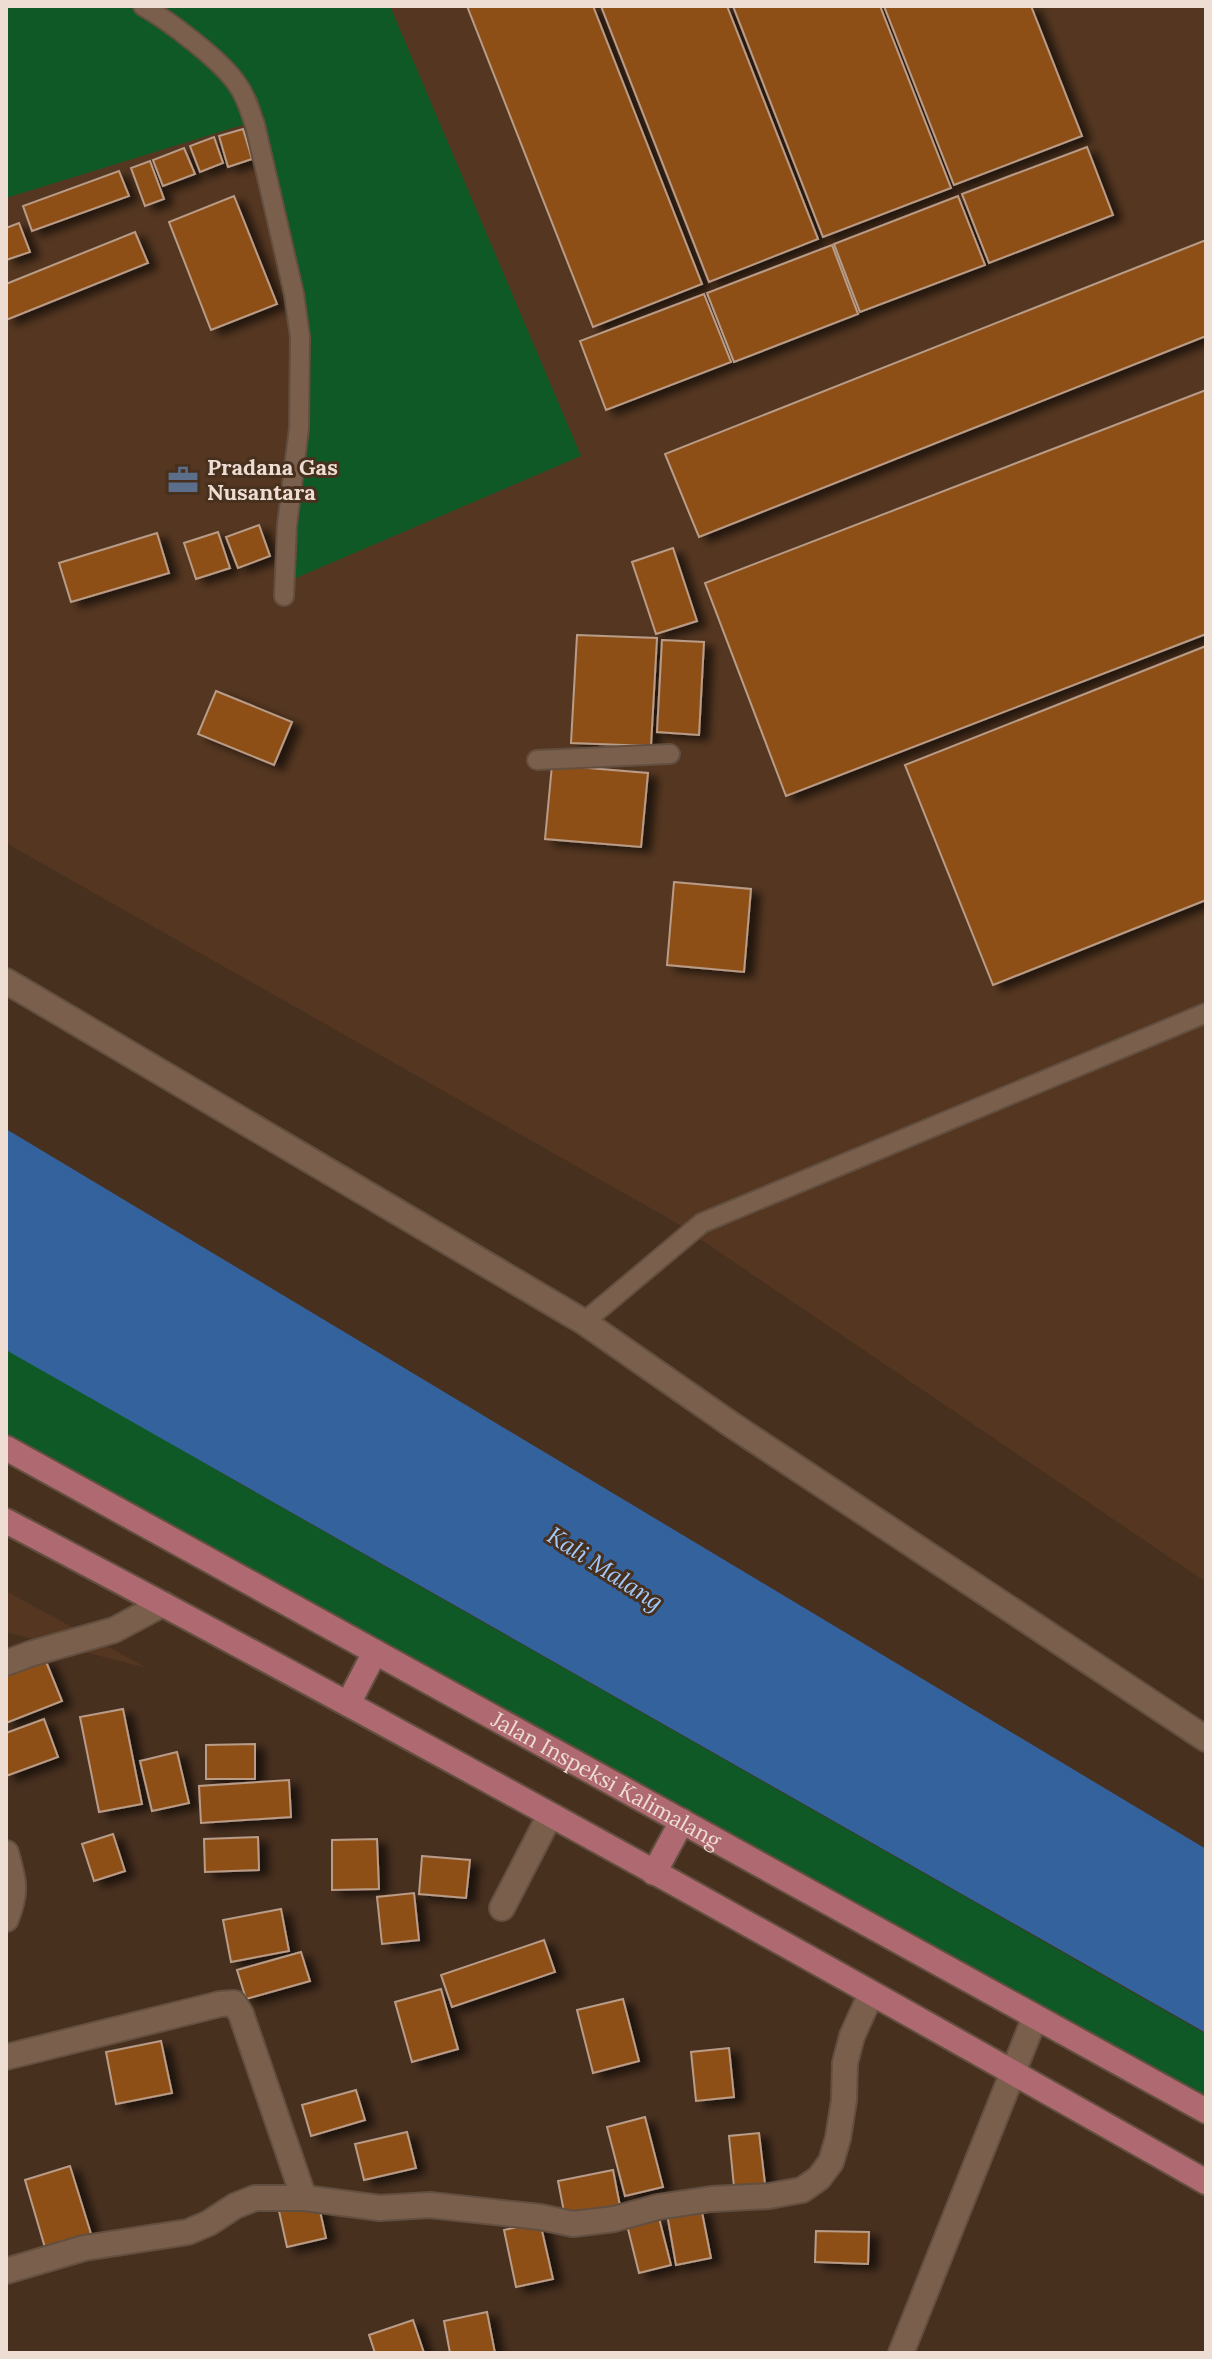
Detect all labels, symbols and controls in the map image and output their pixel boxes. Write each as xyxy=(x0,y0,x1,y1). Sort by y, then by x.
place label: Pradana Gas Nusantara xyxy=(207,453,338,506)
office icon: Pradana Gas Nusantara xyxy=(166,463,200,497)
water label: Kali Malang xyxy=(542,1520,669,1618)
street label: Jalan Inspeksi Kalimalang xyxy=(486,1705,727,1855)

